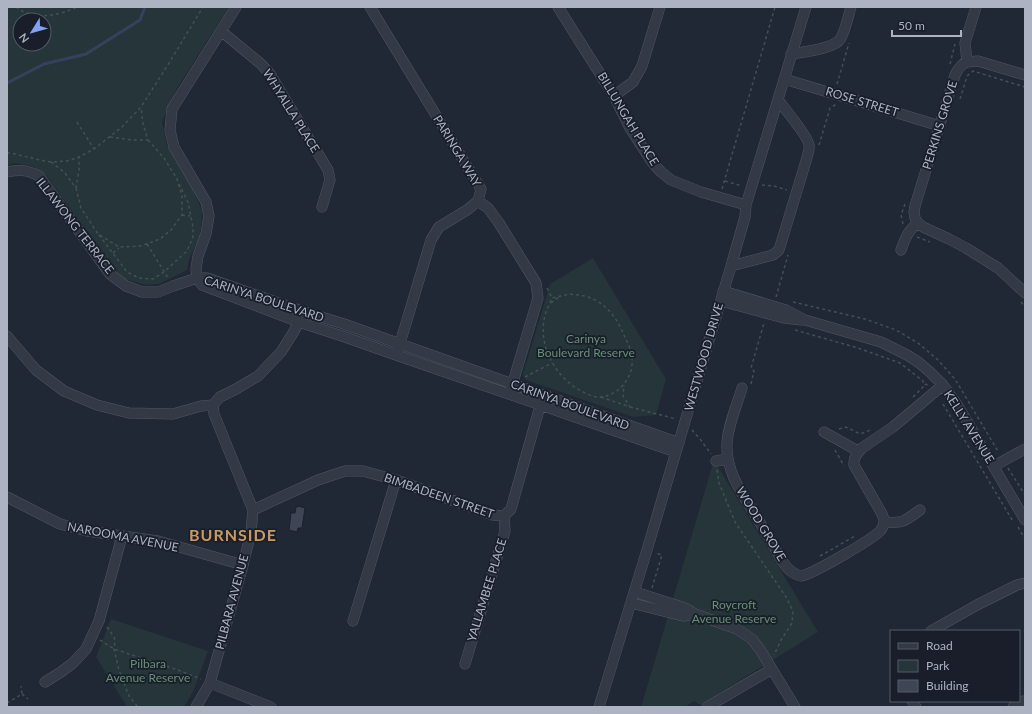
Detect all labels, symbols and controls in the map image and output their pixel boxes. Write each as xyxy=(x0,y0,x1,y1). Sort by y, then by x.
north arrow xyxy=(12,12,52,52)
scale bar xyxy=(892,12,961,38)
text: 50 m xyxy=(898,18,925,33)
text: N xyxy=(16,31,31,46)
street label: WHYALLA PLACE xyxy=(260,66,323,155)
street label: BILLUNGAH PLACE xyxy=(595,69,662,168)
street label: PERKINS GROVE xyxy=(919,78,960,171)
street label: ROSE STREET xyxy=(824,83,900,120)
street label: PARINGA WAY xyxy=(430,112,485,190)
street label: ILLAWONG TERRACE xyxy=(33,175,118,277)
street label: CARINYA BOULEVARD xyxy=(202,272,326,325)
street label: WESTWOOD DRIVE xyxy=(681,301,726,413)
park label: Carinya Boulevard Reserve xyxy=(537,331,635,360)
street label: CARINYA BOULEVARD xyxy=(509,376,632,433)
street label: KELLY AVENUE xyxy=(941,387,998,466)
street label: BIMBADEEN STREET xyxy=(382,470,496,521)
street label: WOOD GROVE xyxy=(733,484,790,564)
street label: NAROOMA AVENUE xyxy=(66,518,180,555)
district label: BURNSIDE xyxy=(189,525,277,544)
street label: YALLAMBEE PLACE xyxy=(464,536,509,643)
street label: PILBARA AVENUE xyxy=(212,553,251,651)
park label: Roycroft Avenue Reserve xyxy=(692,597,776,626)
legend xyxy=(890,630,1020,702)
text: Road xyxy=(926,638,953,653)
park label: Pilbara Avenue Reserve xyxy=(106,656,190,685)
text: Park xyxy=(926,658,950,673)
text: Building xyxy=(926,678,969,693)

